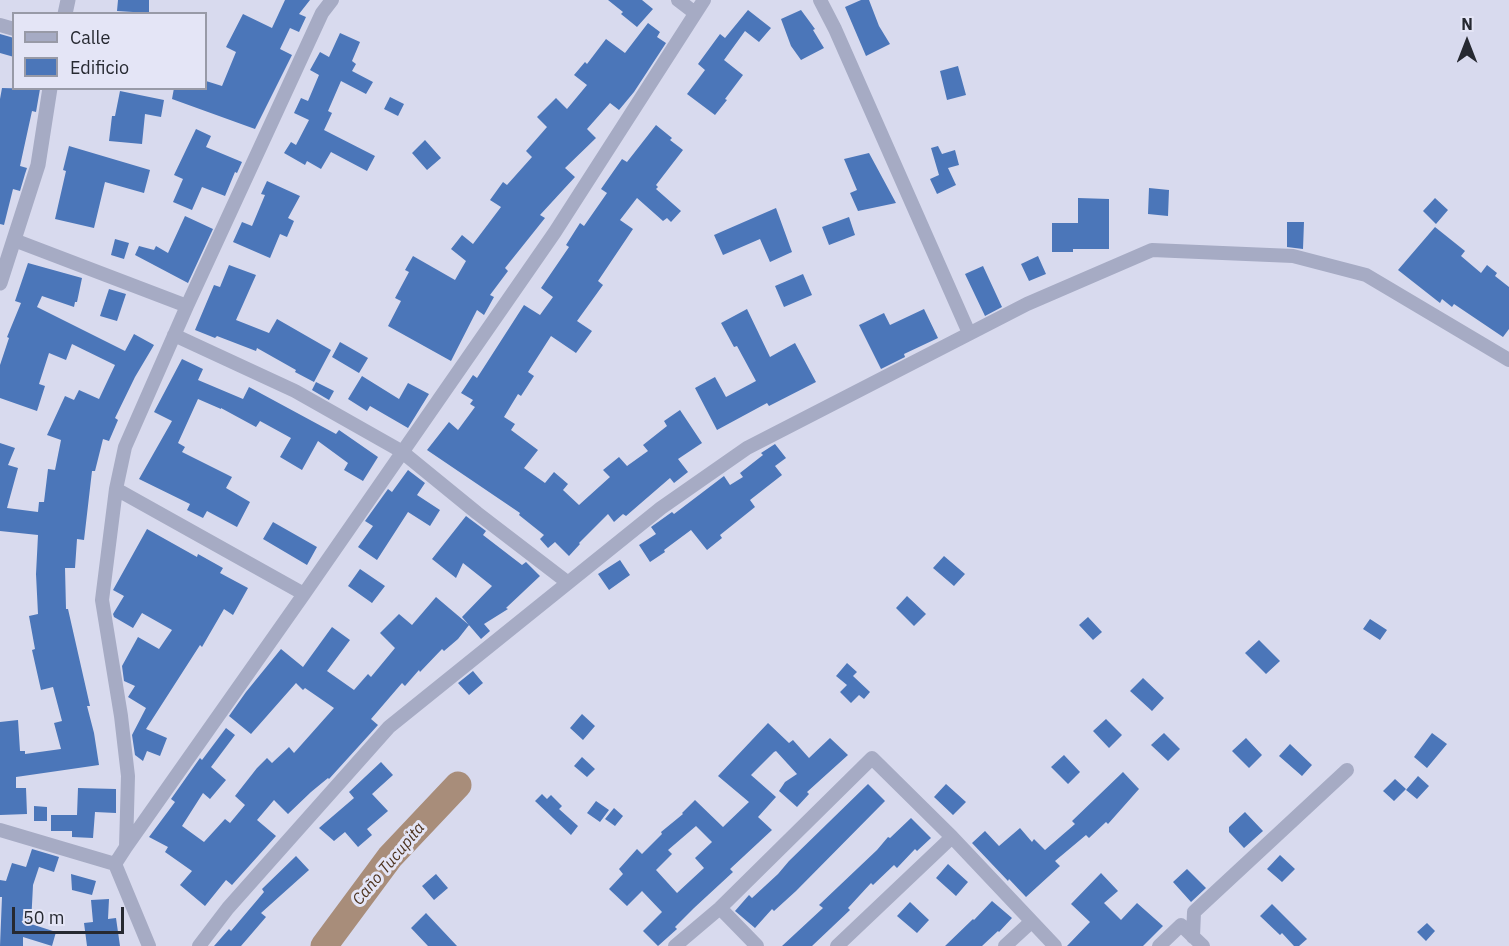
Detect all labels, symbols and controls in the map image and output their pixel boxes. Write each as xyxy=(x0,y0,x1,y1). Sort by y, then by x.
legend xyxy=(12,12,207,90)
north arrow xyxy=(1437,12,1497,72)
text: N xyxy=(1461,14,1473,34)
text: Calle xyxy=(70,26,110,49)
text: Edificio xyxy=(70,56,129,79)
water label: Caño Tucupita xyxy=(349,819,429,909)
scale bar xyxy=(15,895,128,933)
text: 50 m xyxy=(23,906,65,929)

